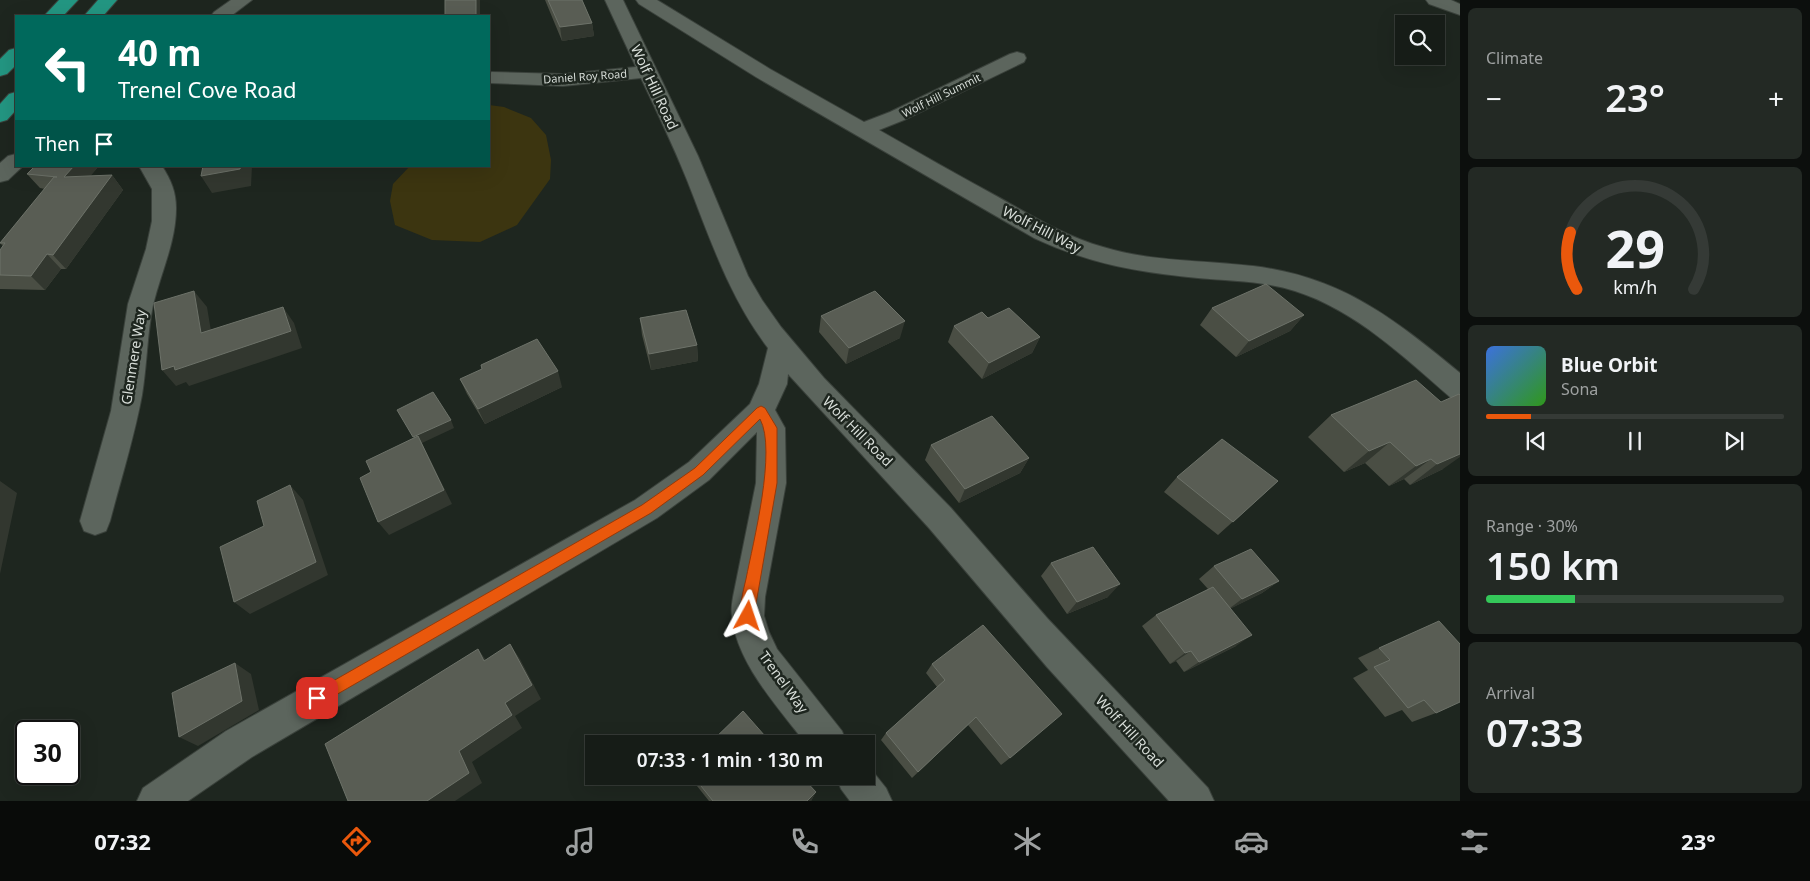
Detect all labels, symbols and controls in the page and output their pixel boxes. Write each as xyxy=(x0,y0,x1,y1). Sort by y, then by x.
map controls xyxy=(1395,15,1445,65)
button: search xyxy=(1395,15,1445,65)
text: 40 m xyxy=(118,29,201,76)
icon: left xyxy=(35,35,100,100)
street label: Wolf Hill Road xyxy=(627,41,683,133)
text: Climate xyxy=(1486,47,1543,69)
street label: Daniel Roy Road xyxy=(543,66,627,86)
street label: Wolf Hill Summit xyxy=(899,69,983,121)
text: 23° xyxy=(1605,71,1665,123)
text: Trenel Cove Road xyxy=(118,74,297,104)
text: − xyxy=(1486,79,1502,117)
text: + xyxy=(1768,79,1784,117)
icon: arrive xyxy=(90,130,118,158)
text: Then xyxy=(35,131,80,157)
street label: Wolf Hill Way xyxy=(999,201,1085,257)
text: 29 xyxy=(1605,212,1665,283)
text: km/h xyxy=(1613,275,1657,299)
street label: Glenmere Way xyxy=(116,307,150,406)
text: Blue Orbit xyxy=(1561,352,1657,378)
text: Sona xyxy=(1561,378,1598,400)
street label: Wolf Hill Road xyxy=(819,392,897,470)
icon: previous xyxy=(1522,427,1550,455)
icon: pause xyxy=(1621,427,1649,455)
icon: next xyxy=(1720,427,1748,455)
text: Range · 30% xyxy=(1486,515,1578,537)
text: 150 km xyxy=(1486,539,1620,591)
position arrow xyxy=(721,589,773,641)
street label: Trenel Way xyxy=(755,647,813,717)
pin xyxy=(296,677,338,719)
text: Arrival xyxy=(1486,682,1535,704)
icon: arrive xyxy=(303,684,331,712)
street label: Wolf Hill Road xyxy=(1092,691,1168,771)
text: 07:33 xyxy=(1486,706,1583,758)
speed limit sign: 30 xyxy=(15,720,80,785)
text: 07:33 · 1 min · 130 m xyxy=(637,747,823,773)
icon: directions xyxy=(339,824,374,859)
icon: music xyxy=(563,824,598,859)
icon: phone xyxy=(787,824,822,859)
icon: climate xyxy=(1010,824,1045,859)
icon: car xyxy=(1234,824,1269,859)
icon: filters xyxy=(1457,824,1492,859)
text: 07:32 xyxy=(94,826,151,856)
text: 23° xyxy=(1681,826,1716,856)

